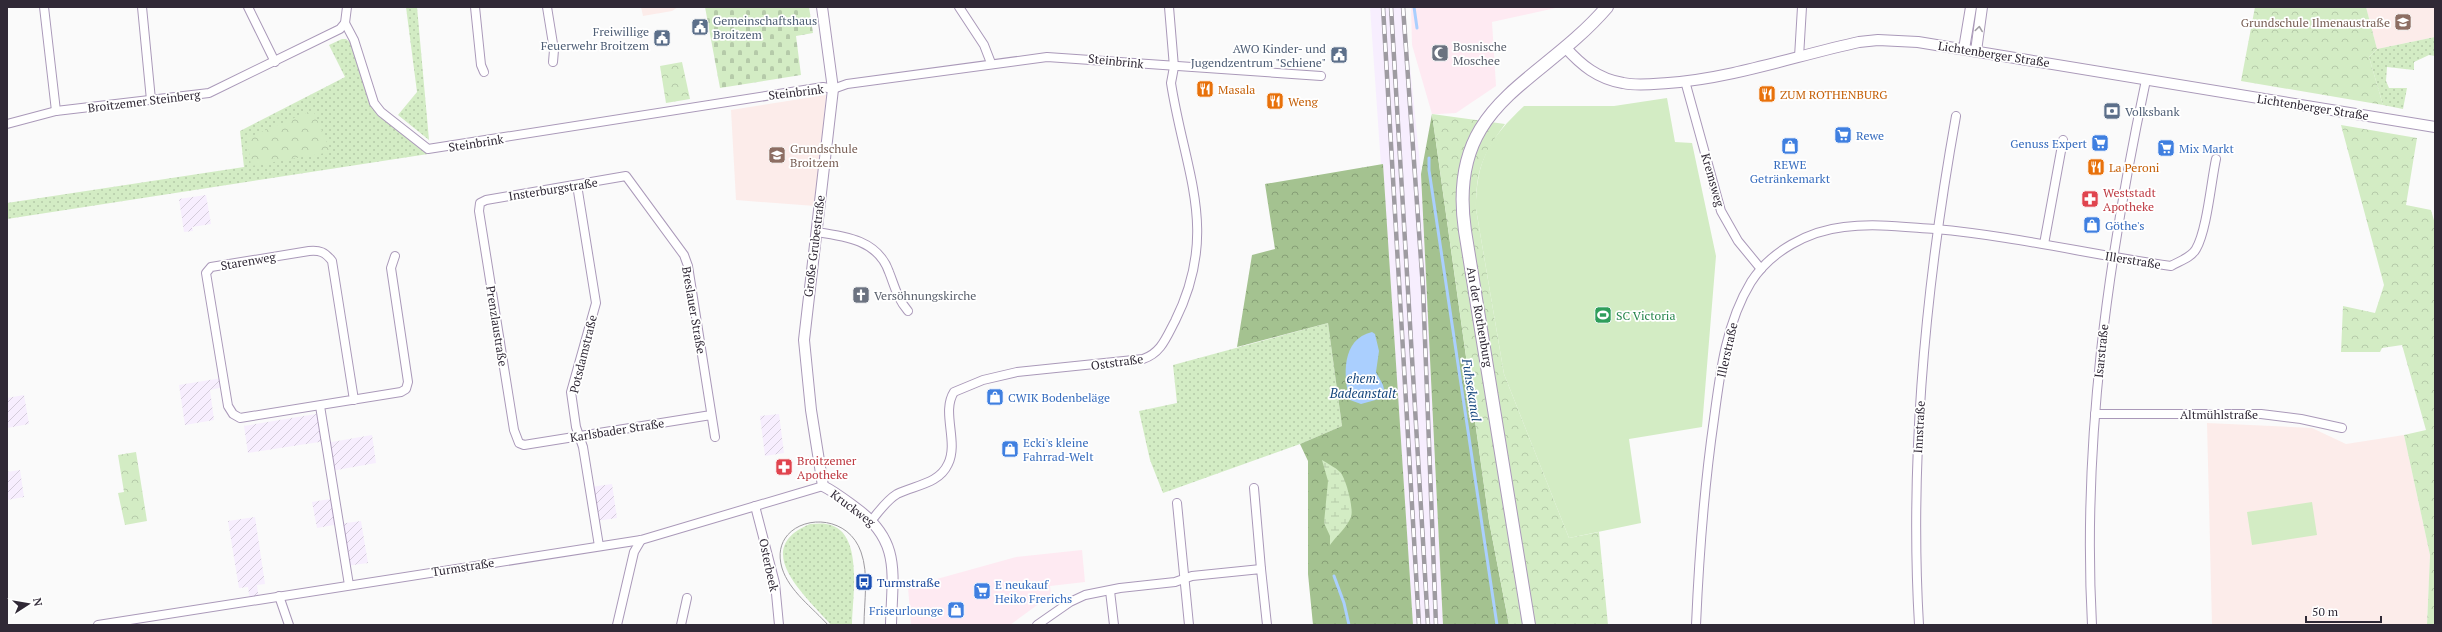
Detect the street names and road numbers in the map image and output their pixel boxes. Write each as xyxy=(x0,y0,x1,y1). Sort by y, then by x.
street label: Lichtenberger Straße xyxy=(1937,38,2051,70)
street label: Steinbrink xyxy=(1087,51,1145,71)
street label: Steinbrink xyxy=(767,81,825,103)
street label: Broitzemer Steinberg xyxy=(87,87,202,115)
street label: Lichtenberger Straße xyxy=(2256,91,2370,123)
street label: Steinbrink xyxy=(447,131,505,155)
street label: Kremsweg xyxy=(1698,152,1728,209)
street label: Insterburgstraße xyxy=(507,175,599,203)
street label: Große Grubestraße xyxy=(800,194,828,298)
street label: Illerstraße xyxy=(2104,248,2162,272)
street label: Starenweg xyxy=(219,249,277,273)
street label: Breslauer Straße xyxy=(679,265,709,355)
street label: An der Rothenburg xyxy=(1464,266,1496,369)
street label: Prenzlaustraße xyxy=(483,285,511,367)
street label: Potsdamstraße xyxy=(566,313,600,395)
street label: Illerstraße xyxy=(1713,321,1741,379)
street label: Isarstraße xyxy=(2091,323,2111,379)
street label: Oststraße xyxy=(1090,351,1144,373)
street label: Innstraße xyxy=(1910,400,1928,454)
street label: Altmühlstraße xyxy=(2180,407,2258,422)
street label: Karlsbader Straße xyxy=(569,415,665,445)
street label: Kruckweg xyxy=(828,486,879,530)
street label: Osterbeek xyxy=(756,537,782,594)
street label: Turmstraße xyxy=(431,555,495,579)

